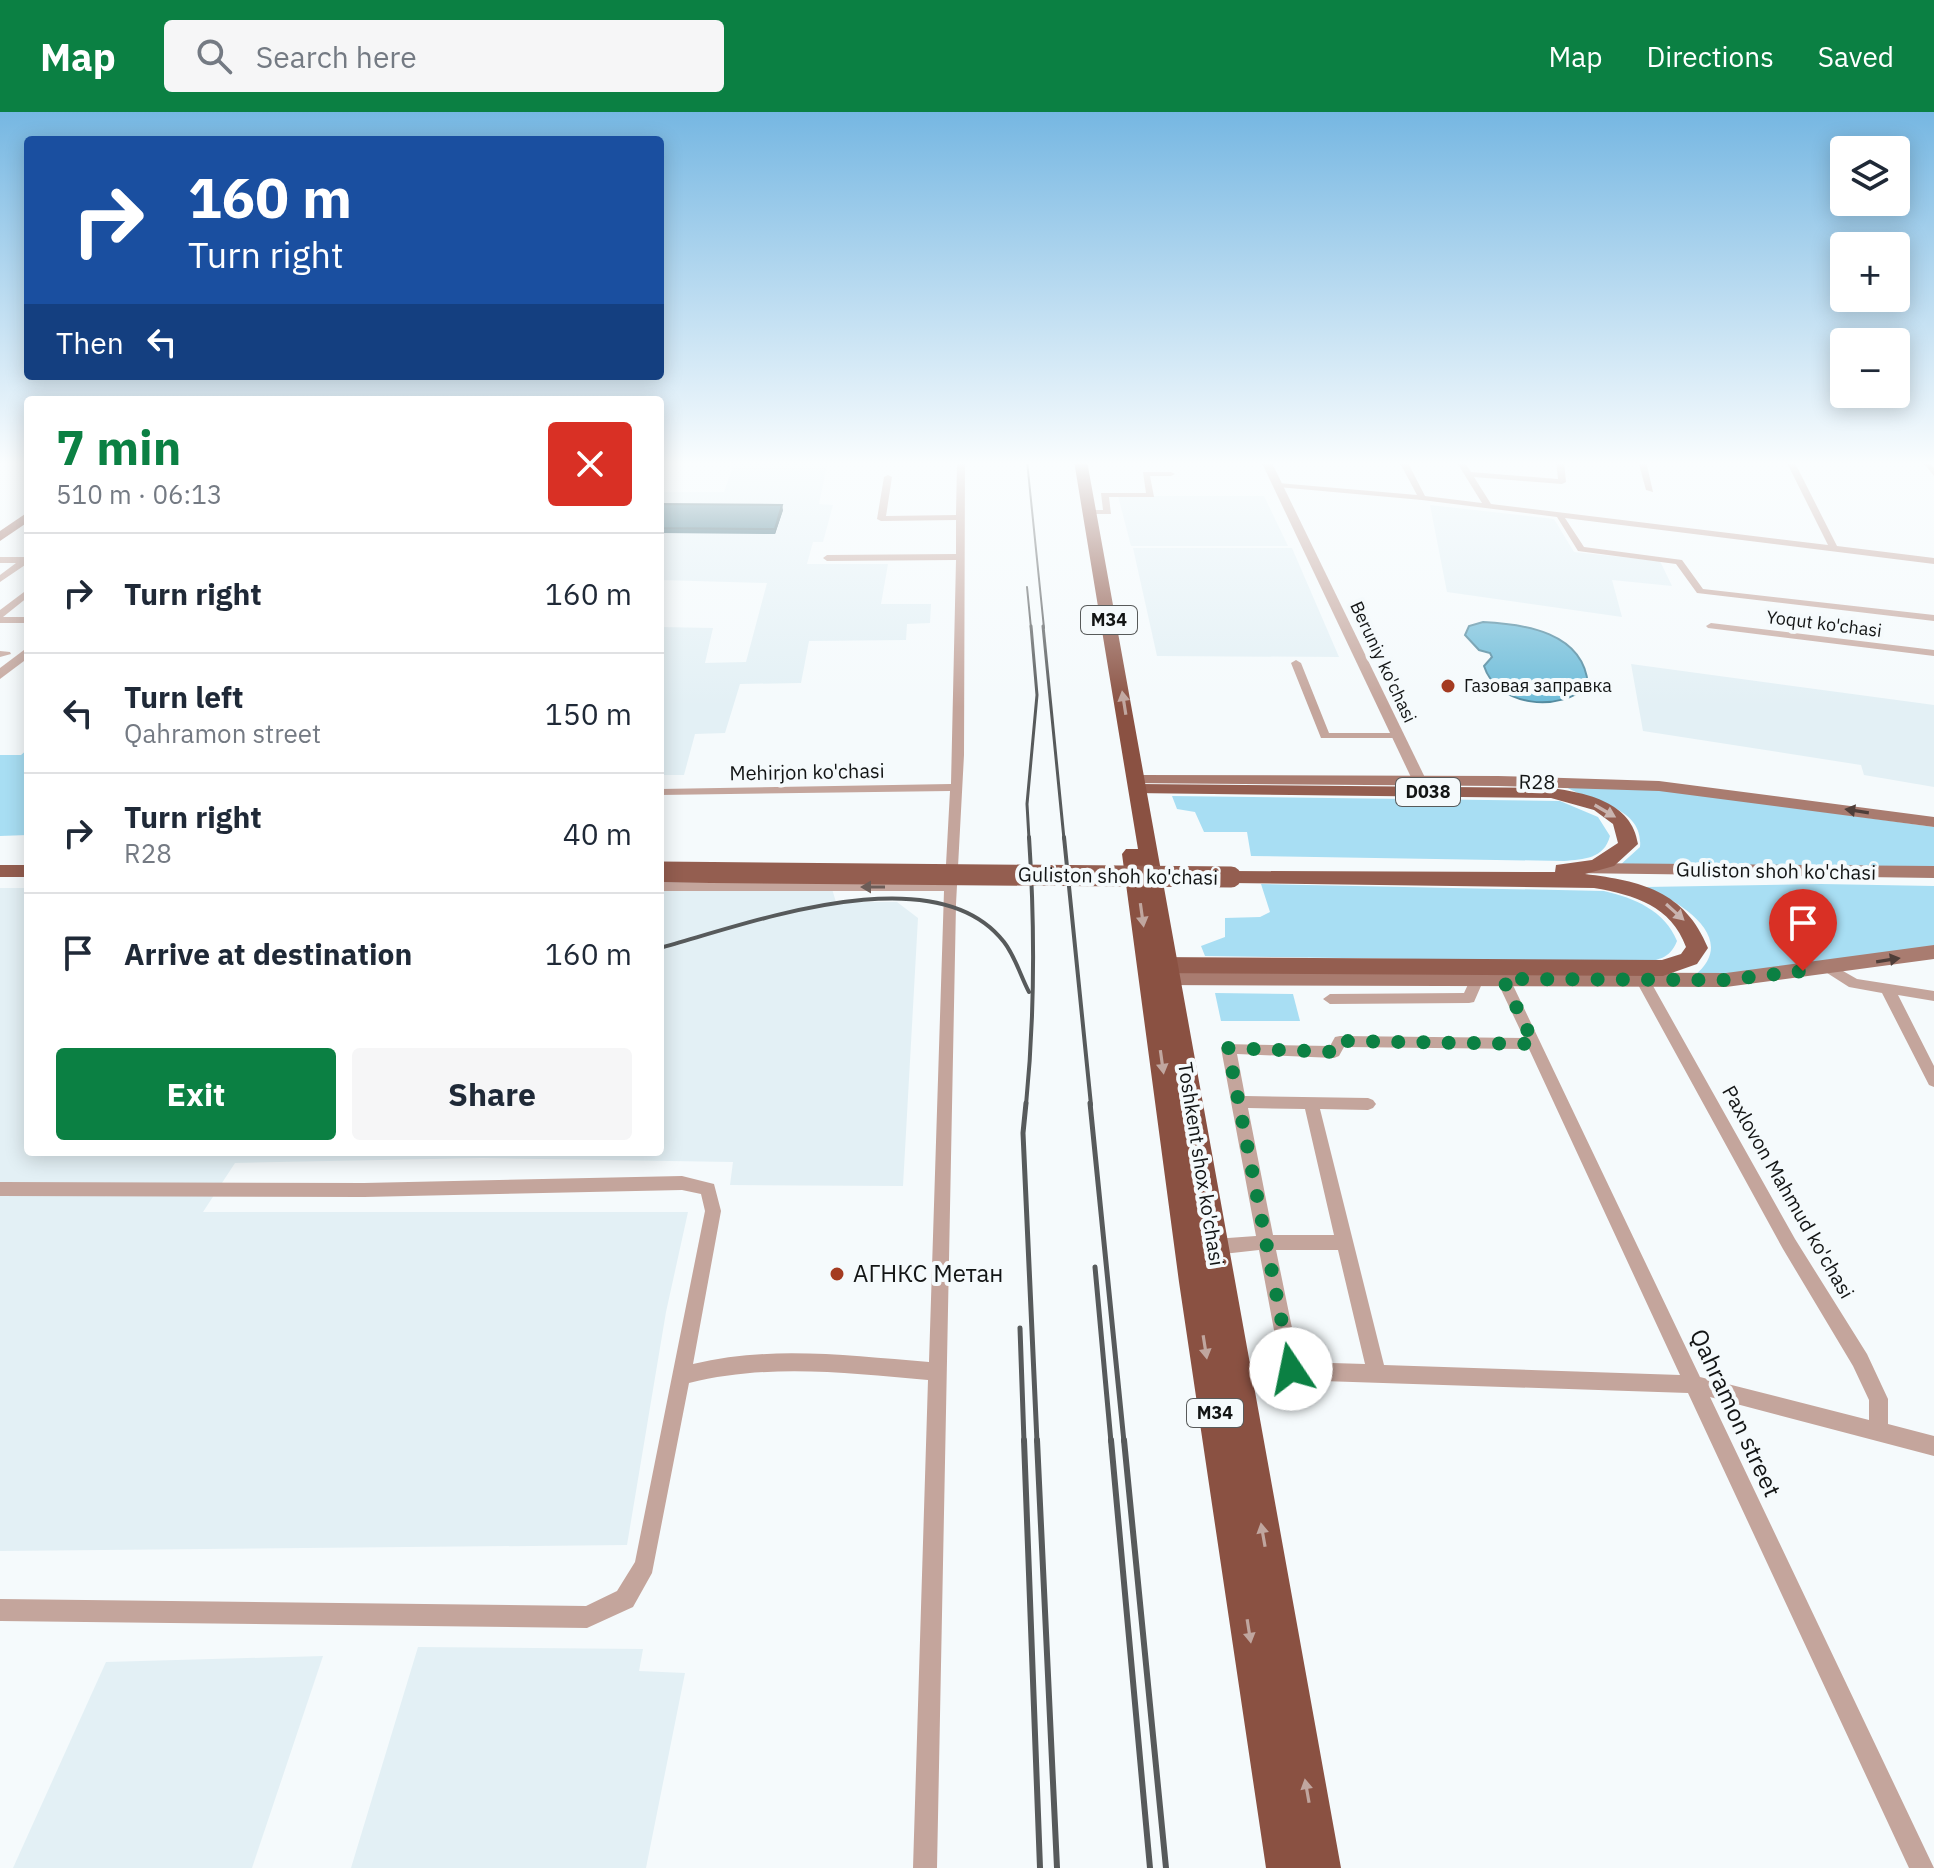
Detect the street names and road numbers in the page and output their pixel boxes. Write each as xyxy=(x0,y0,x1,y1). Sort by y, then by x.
street label: Beruniy ko'chasi xyxy=(1345,597,1422,726)
street label: Yoqut ko'chasi xyxy=(1765,605,1883,642)
road number: M34 xyxy=(1081,606,1137,634)
street label: Mehirjon ko'chasi xyxy=(729,757,885,786)
street label: R28 xyxy=(1518,768,1556,795)
road number: D038 xyxy=(1396,778,1460,806)
street label: Guliston shoh ko'chasi xyxy=(1676,855,1876,886)
street label: Guliston shoh ko'chasi xyxy=(1018,860,1218,891)
street label: Toshkent shox ko'chasi xyxy=(1172,1060,1231,1268)
street label: Paxlovon Mahmud ko'chasi xyxy=(1716,1080,1861,1303)
street label: Qahramon street xyxy=(1683,1323,1789,1502)
road number: M34 xyxy=(1187,1399,1243,1427)

